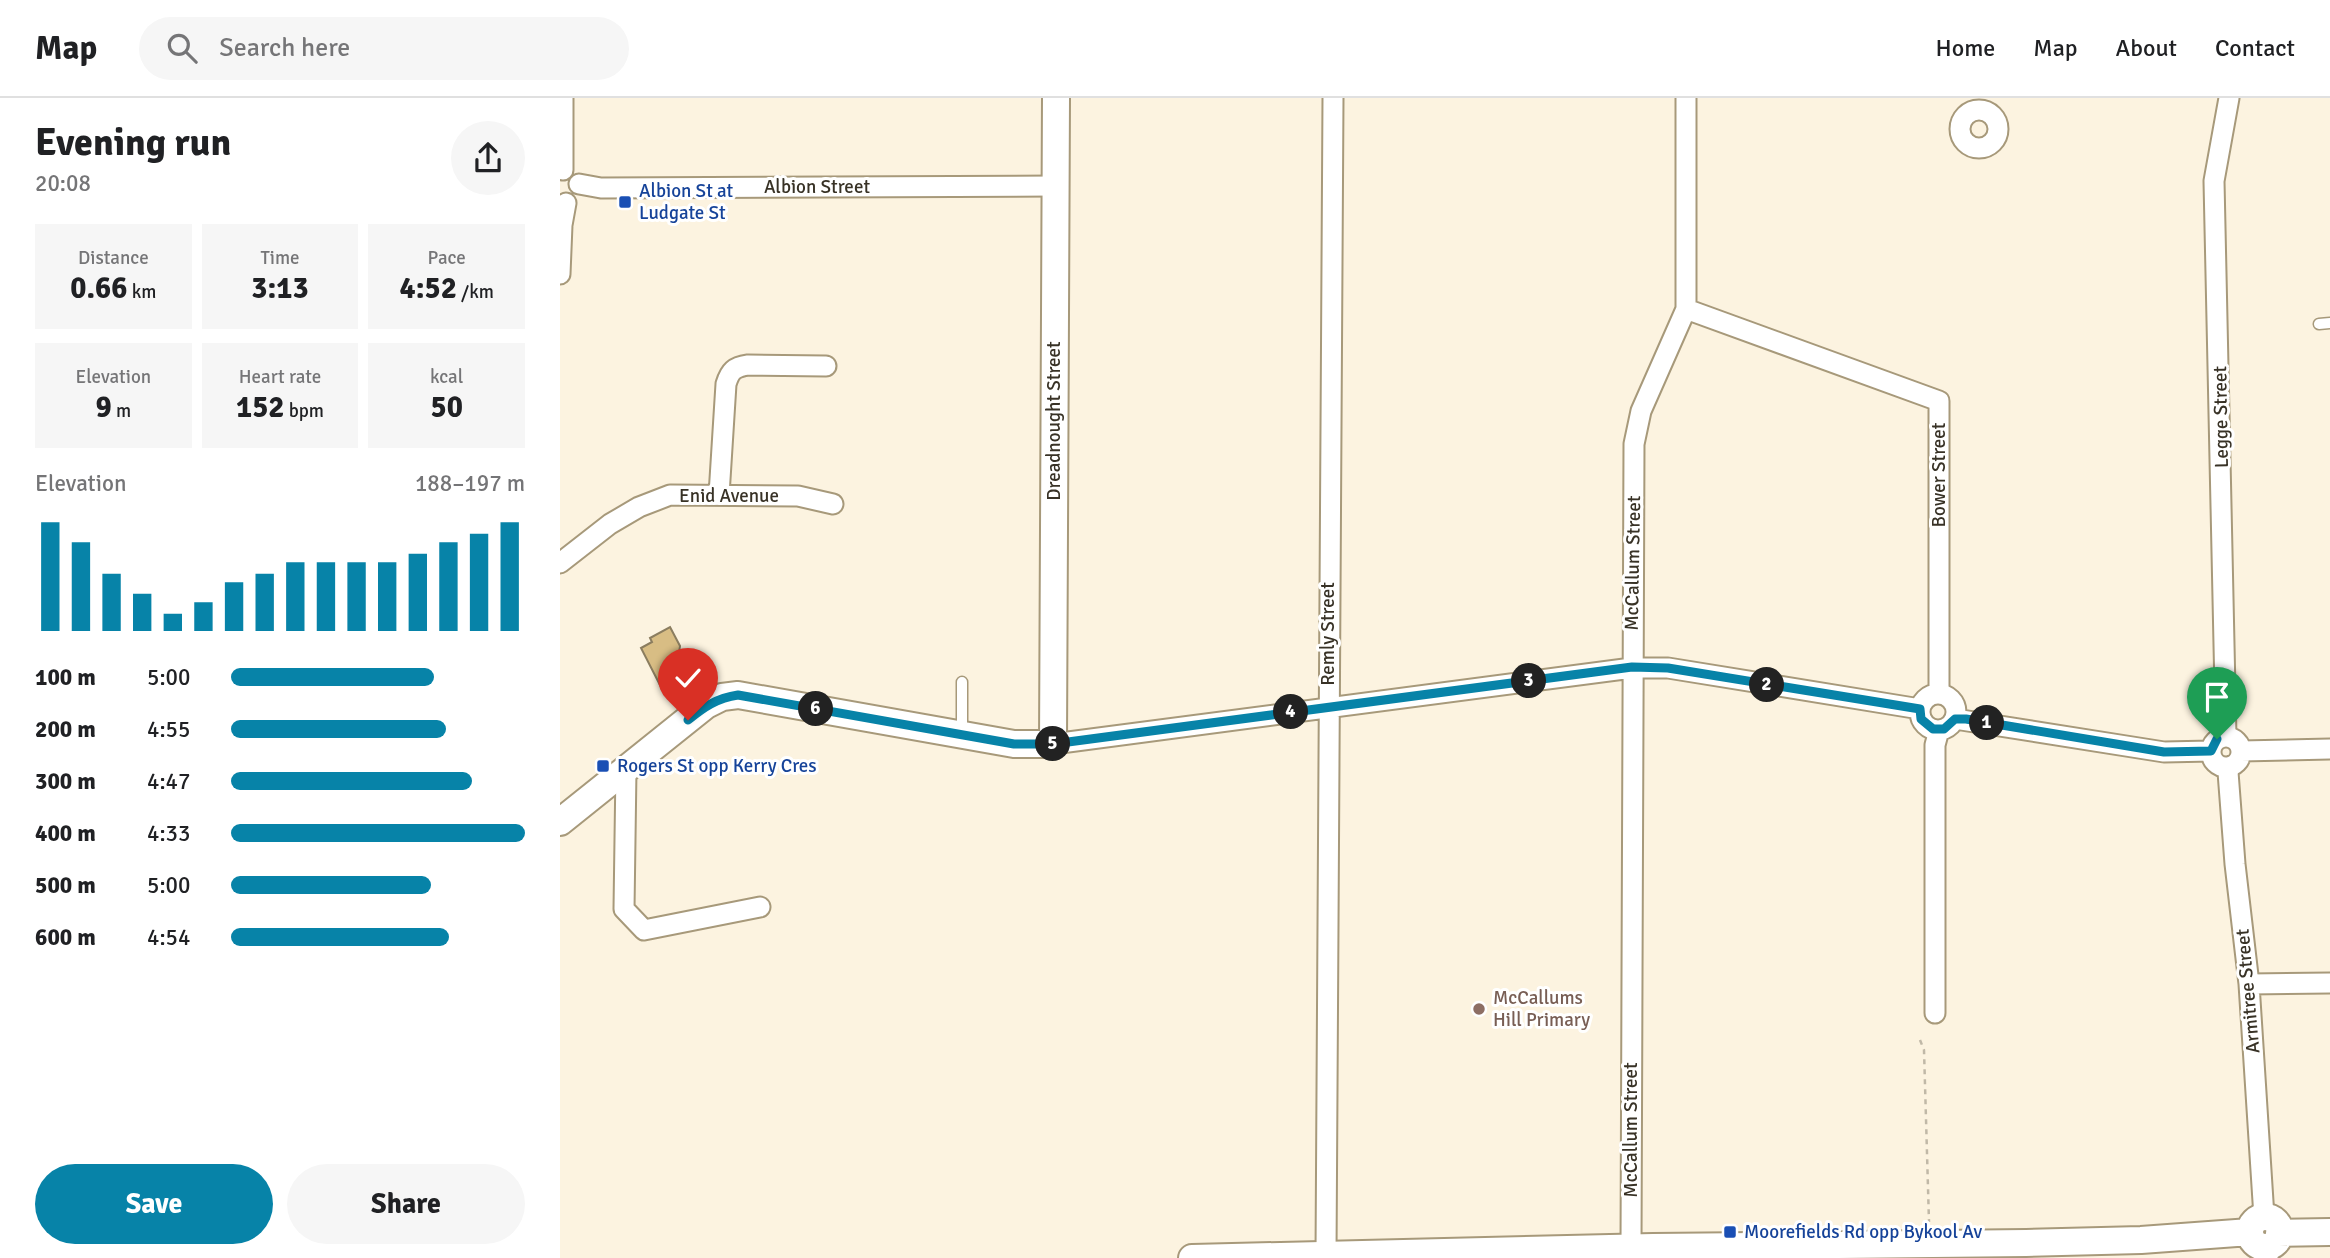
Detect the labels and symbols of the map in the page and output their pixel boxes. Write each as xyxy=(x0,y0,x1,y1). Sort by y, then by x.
street label: Albion Street xyxy=(764,175,870,199)
place label: Albion St at Ludgate St xyxy=(639,179,733,225)
marker: Albion St at Ludgate St xyxy=(617,194,633,210)
street label: Dreadnought Street xyxy=(1042,341,1066,501)
street label: Legge Street xyxy=(2208,365,2234,468)
street label: Bower Street xyxy=(1927,422,1951,527)
street label: Enid Avenue xyxy=(679,484,779,508)
street label: McCallum Street xyxy=(1620,495,1646,631)
street label: Remly Street xyxy=(1316,582,1340,686)
pin xyxy=(658,648,718,720)
pin: 3 xyxy=(1511,664,1546,698)
pin xyxy=(2187,667,2247,739)
pin: 2 xyxy=(1750,668,1784,702)
pin: 6 xyxy=(798,692,834,726)
pin: 4 xyxy=(1274,694,1308,730)
pin: 1 xyxy=(1970,706,2004,740)
pin: 5 xyxy=(1036,726,1070,762)
place label: Rogers St opp Kerry Cres xyxy=(617,754,817,778)
marker: Rogers St opp Kerry Cres xyxy=(595,758,611,774)
street label: Armitree Street xyxy=(2231,927,2265,1054)
place label: McCallums Hill Primary xyxy=(1493,986,1590,1032)
marker: McCallums Hill Primary xyxy=(1471,1001,1487,1017)
street label: McCallum Street xyxy=(1619,1062,1643,1198)
place label: Moorefields Rd opp Bykool Av xyxy=(1744,1220,1983,1244)
marker: Moorefields Rd opp Bykool Av xyxy=(1722,1224,1738,1240)

